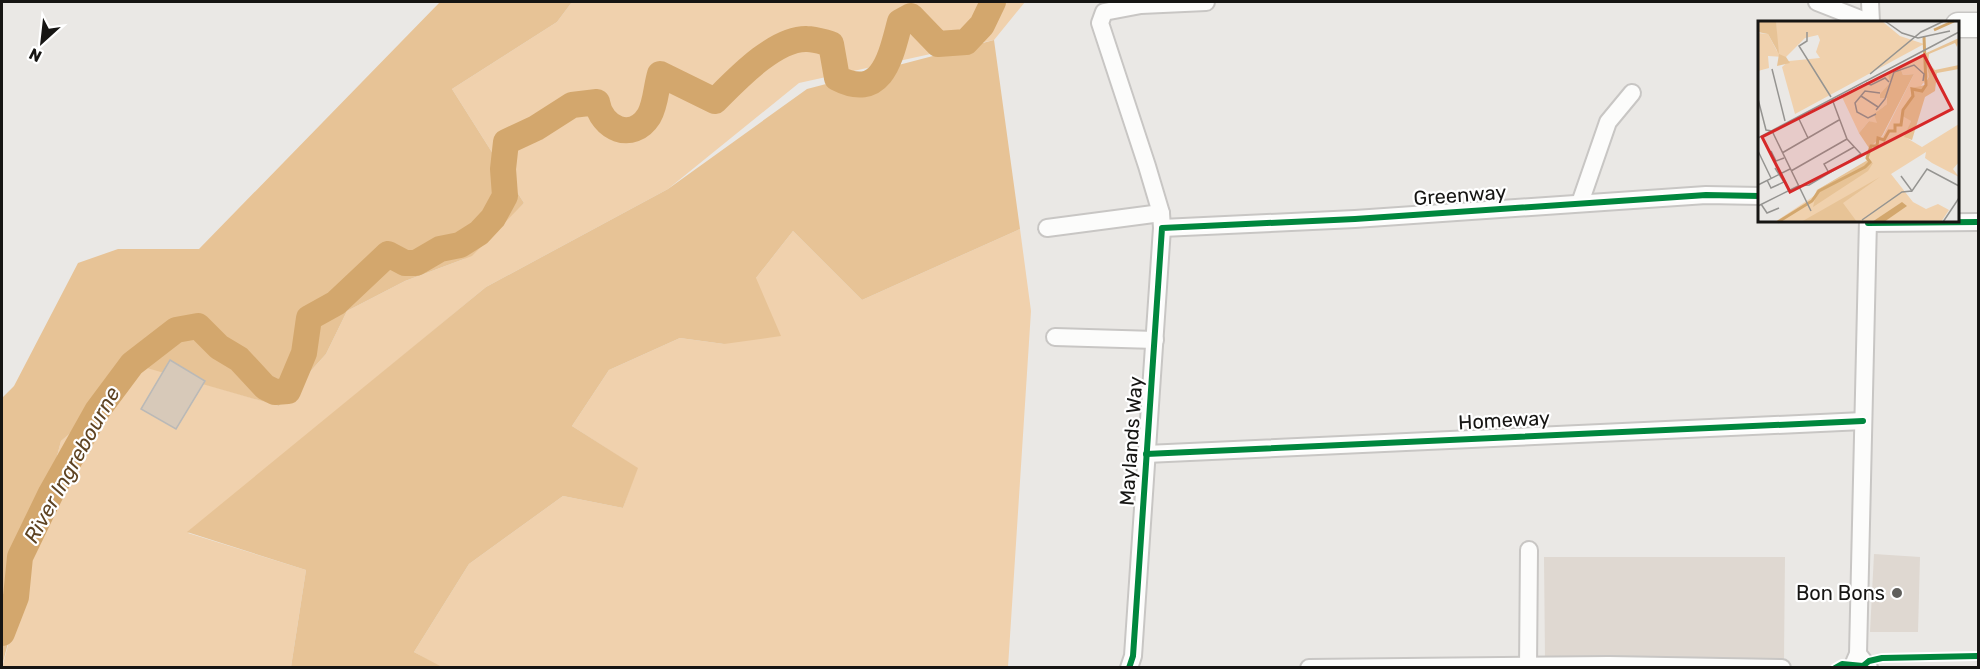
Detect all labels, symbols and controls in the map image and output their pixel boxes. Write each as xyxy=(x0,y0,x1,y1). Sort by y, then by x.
north arrow xyxy=(12,12,72,72)
inset map xyxy=(1758,21,1959,222)
text: N xyxy=(26,44,45,66)
street label: Greenway xyxy=(1413,180,1507,210)
street label: Maylands Way xyxy=(1114,375,1148,507)
water label: River Ingrebourne xyxy=(18,382,125,547)
street label: Homeway xyxy=(1457,406,1551,434)
place label: Bon Bons xyxy=(1796,581,1885,605)
marker: Bon Bons xyxy=(1890,586,1904,600)

